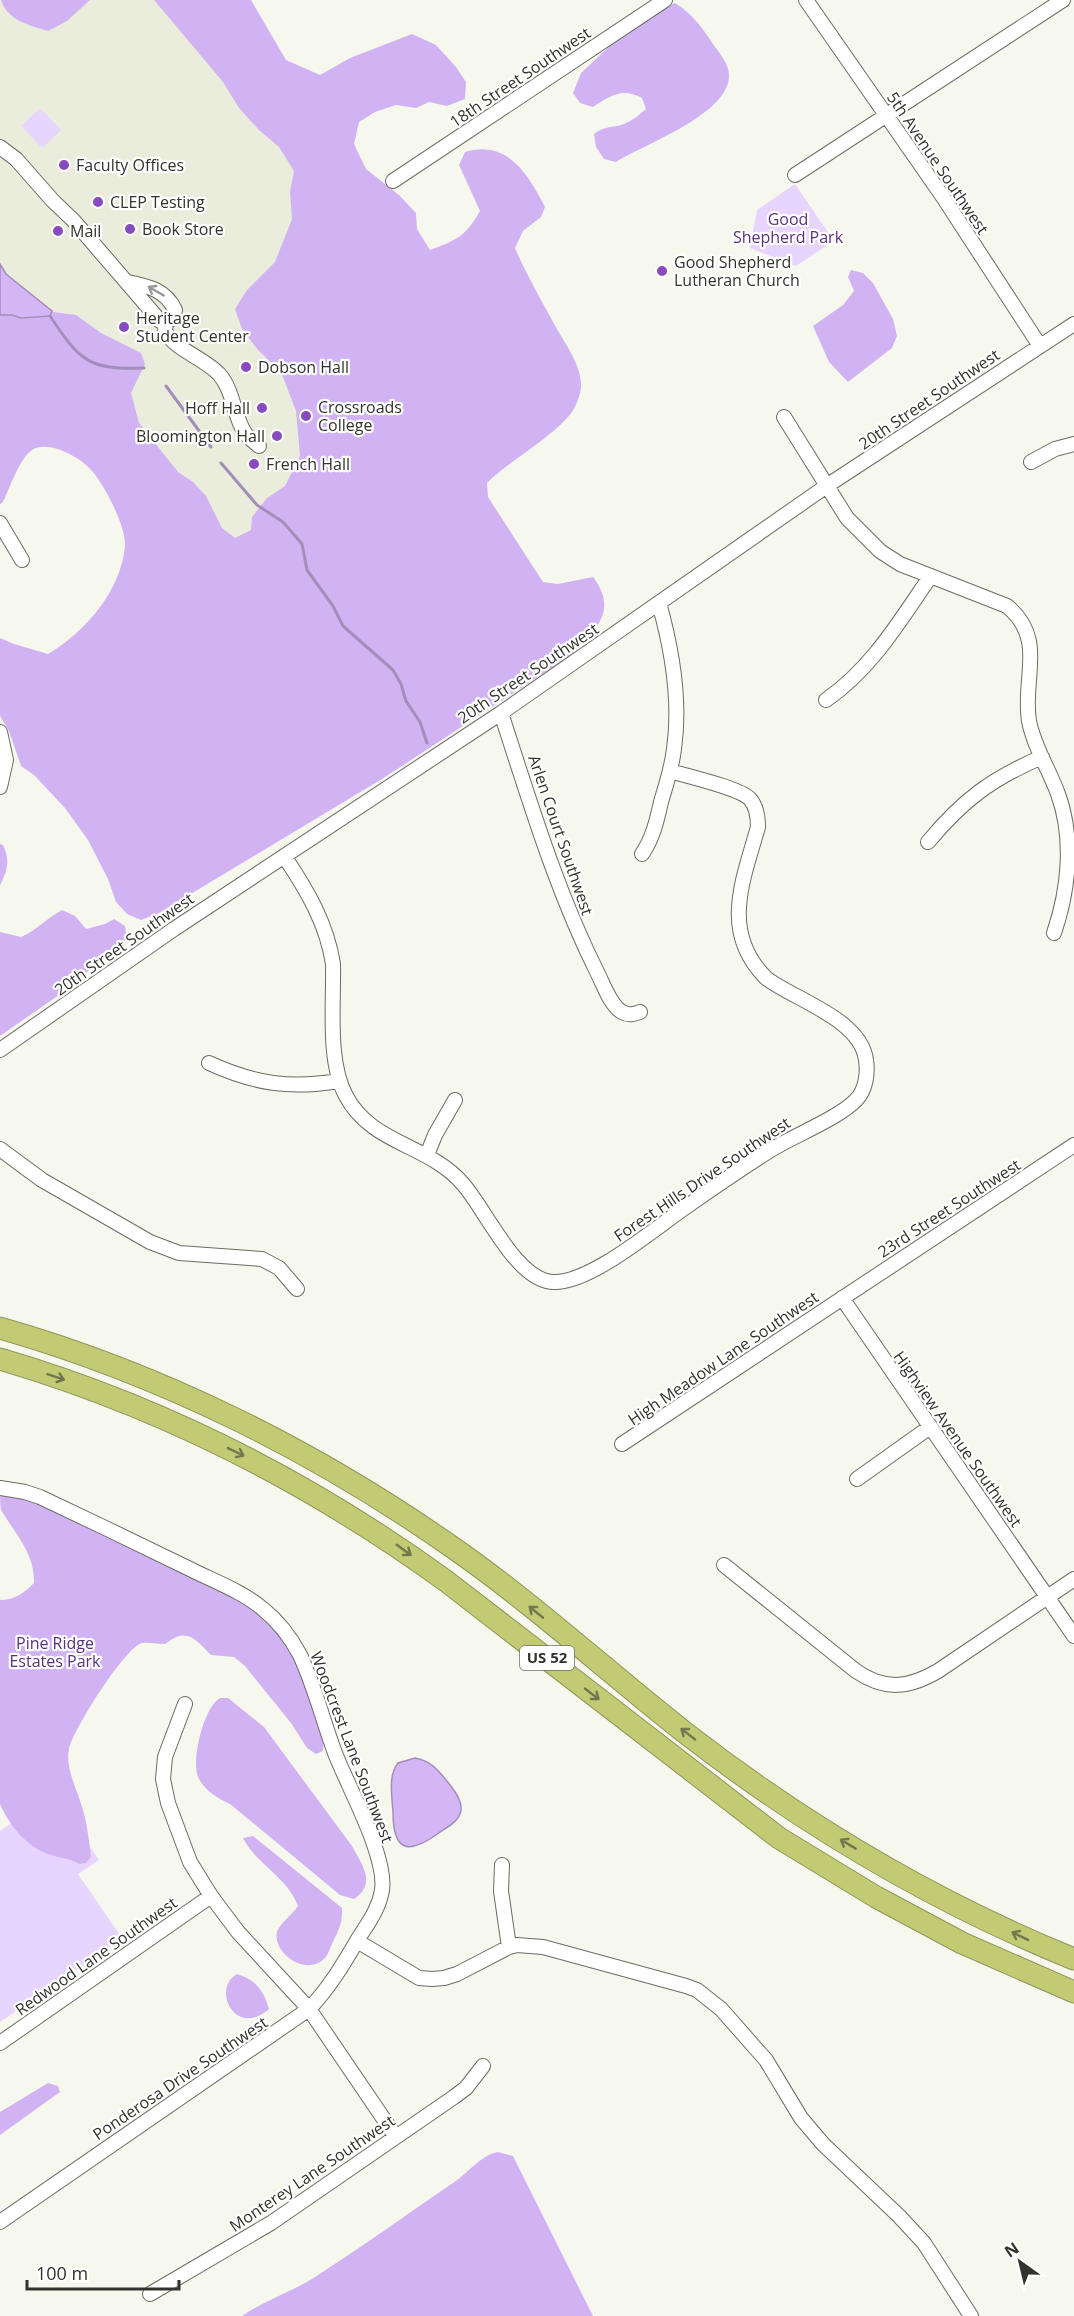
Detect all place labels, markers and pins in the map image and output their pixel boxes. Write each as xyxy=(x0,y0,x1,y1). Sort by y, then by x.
place label: Faculty Offices xyxy=(76,154,184,176)
marker: Faculty Offices xyxy=(57,158,71,172)
place label: CLEP Testing xyxy=(110,191,205,213)
marker: CLEP Testing xyxy=(91,195,105,209)
place label: Book Store xyxy=(142,218,224,240)
place label: Mail xyxy=(70,220,101,242)
marker: Book Store xyxy=(123,222,137,236)
marker: Mail xyxy=(51,224,65,238)
place label: Good Shepherd Lutheran Church xyxy=(674,251,800,291)
marker: Good Shepherd Lutheran Church xyxy=(655,264,669,278)
place label: Heritage Student Center xyxy=(136,307,249,347)
marker: Heritage Student Center xyxy=(117,320,131,334)
place label: Dobson Hall xyxy=(258,356,349,378)
marker: Dobson Hall xyxy=(239,360,253,374)
place label: Crossroads College xyxy=(318,396,402,436)
place label: Hoff Hall xyxy=(185,397,250,419)
marker: Hoff Hall xyxy=(255,401,269,415)
marker: Crossroads College xyxy=(299,409,313,423)
place label: Bloomington Hall xyxy=(136,425,265,447)
marker: Bloomington Hall xyxy=(270,429,284,443)
place label: French Hall xyxy=(266,453,350,475)
marker: French Hall xyxy=(247,457,261,471)

